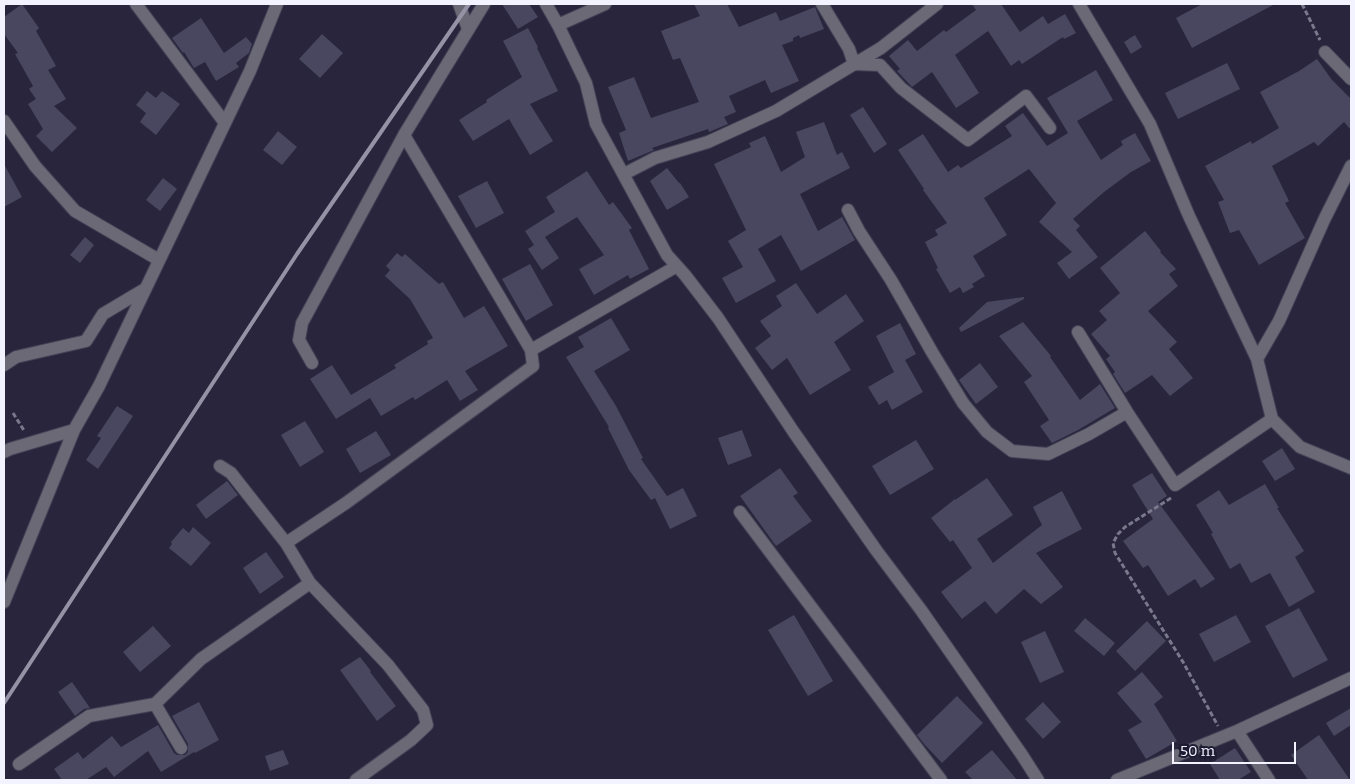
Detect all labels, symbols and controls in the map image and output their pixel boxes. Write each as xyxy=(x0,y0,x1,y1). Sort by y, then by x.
scale bar xyxy=(1175,732,1299,764)
text: 50 m xyxy=(1180,742,1215,760)

